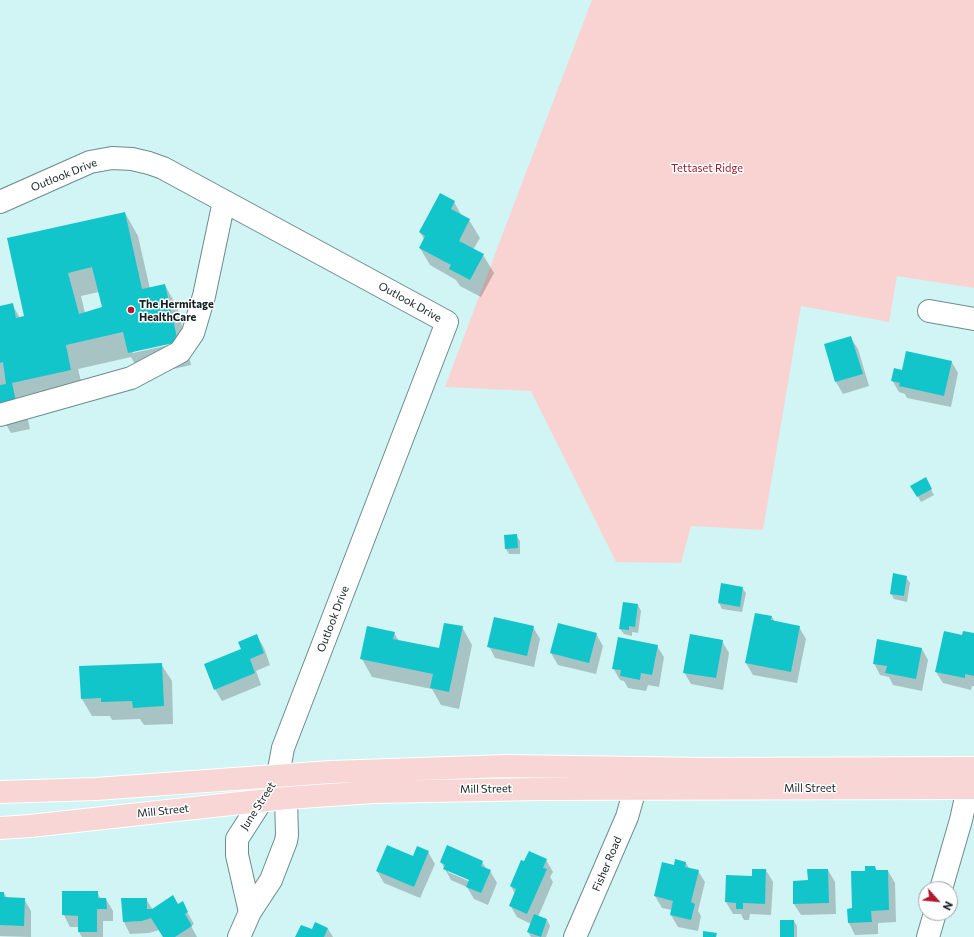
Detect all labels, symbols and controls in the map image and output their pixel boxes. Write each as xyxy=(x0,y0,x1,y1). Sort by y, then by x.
street label: Outlook Drive xyxy=(29,156,99,194)
park label: Tettaset Ridge xyxy=(671,161,743,175)
street label: Outlook Drive xyxy=(376,279,444,325)
place label: The Hermitage HealthCare xyxy=(139,297,214,323)
marker: The Hermitage HealthCare xyxy=(126,305,136,315)
street label: Outlook Drive xyxy=(314,584,352,654)
street label: June Street xyxy=(238,779,278,833)
street label: Mill Street xyxy=(784,781,836,795)
street label: Mill Street xyxy=(460,782,512,796)
street label: Mill Street xyxy=(136,802,190,820)
street label: Fisher Road xyxy=(590,835,624,893)
north arrow xyxy=(918,881,958,921)
text: N xyxy=(941,900,956,913)

